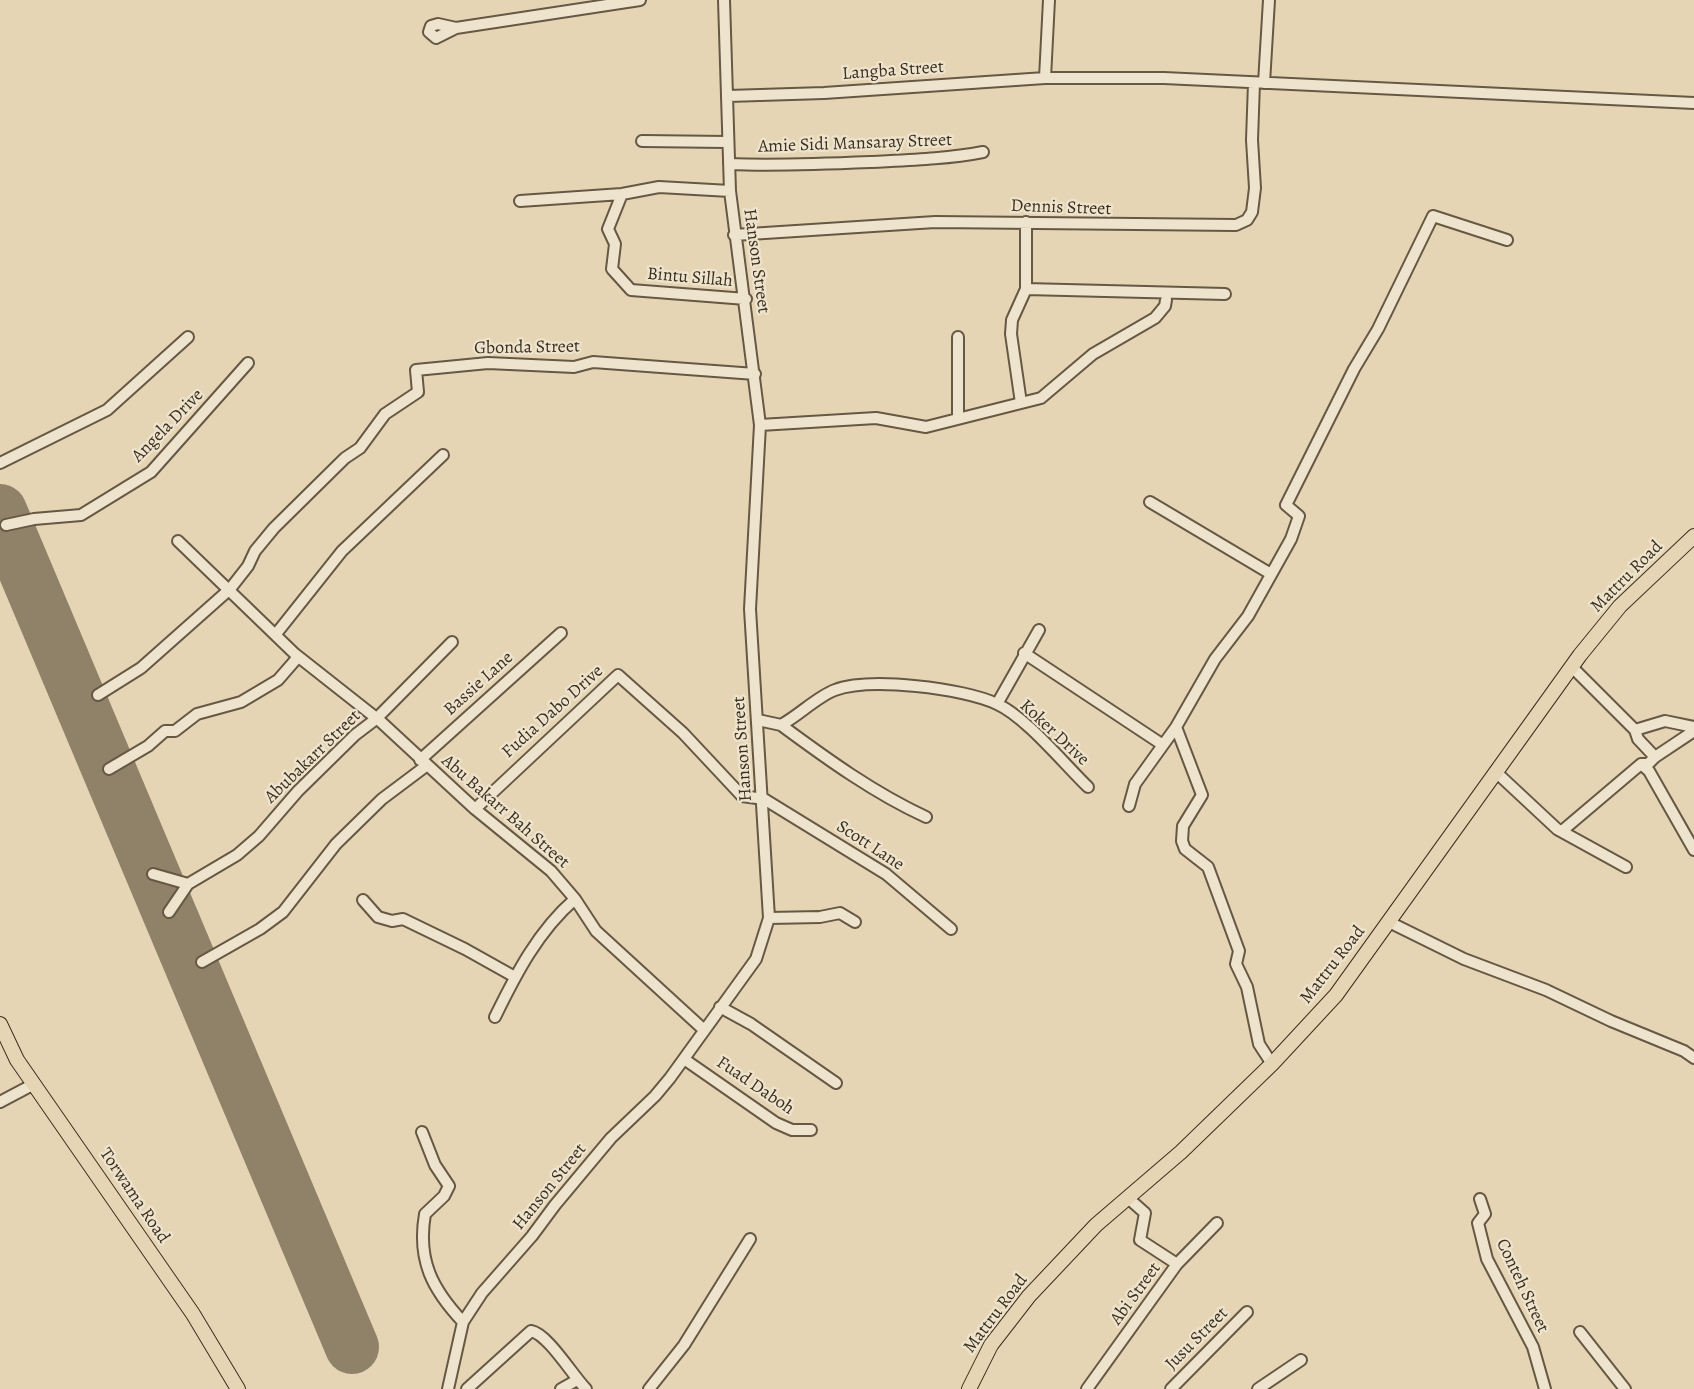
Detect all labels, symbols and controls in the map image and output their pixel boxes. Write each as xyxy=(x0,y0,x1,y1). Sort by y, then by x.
street label: Langba Street xyxy=(841,57,945,85)
street label: Amie Sidi Mansaray Street xyxy=(758,130,952,158)
street label: Dennis Street xyxy=(1010,195,1112,221)
street label: Hanson Street xyxy=(738,207,774,315)
street label: Bintu Sillah xyxy=(646,263,734,293)
street label: Gbonda Street xyxy=(474,336,580,360)
street label: Angela Drive xyxy=(128,385,208,467)
street label: Mattru Road xyxy=(1586,536,1668,618)
street label: Bassie Lane xyxy=(440,647,518,721)
street label: Fudia Dabo Drive xyxy=(498,661,608,763)
street label: Koker Drive xyxy=(1015,695,1093,771)
street label: Hanson Street xyxy=(729,696,757,802)
street label: Abubakarr Street xyxy=(260,706,366,808)
street label: Abu Bakarr Bah Street xyxy=(437,751,573,873)
street label: Scott Lane xyxy=(832,816,908,876)
street label: Mattru Road xyxy=(1296,922,1370,1008)
street label: Fuad Daboh xyxy=(712,1052,798,1120)
street label: Hanson Street xyxy=(508,1139,592,1235)
street label: Torwama Road xyxy=(94,1144,174,1248)
street label: Conteh Street xyxy=(1491,1236,1553,1336)
street label: Abi Street xyxy=(1106,1258,1166,1330)
street label: Mattru Road xyxy=(959,1270,1033,1358)
street label: Jusu Street xyxy=(1161,1303,1233,1375)

